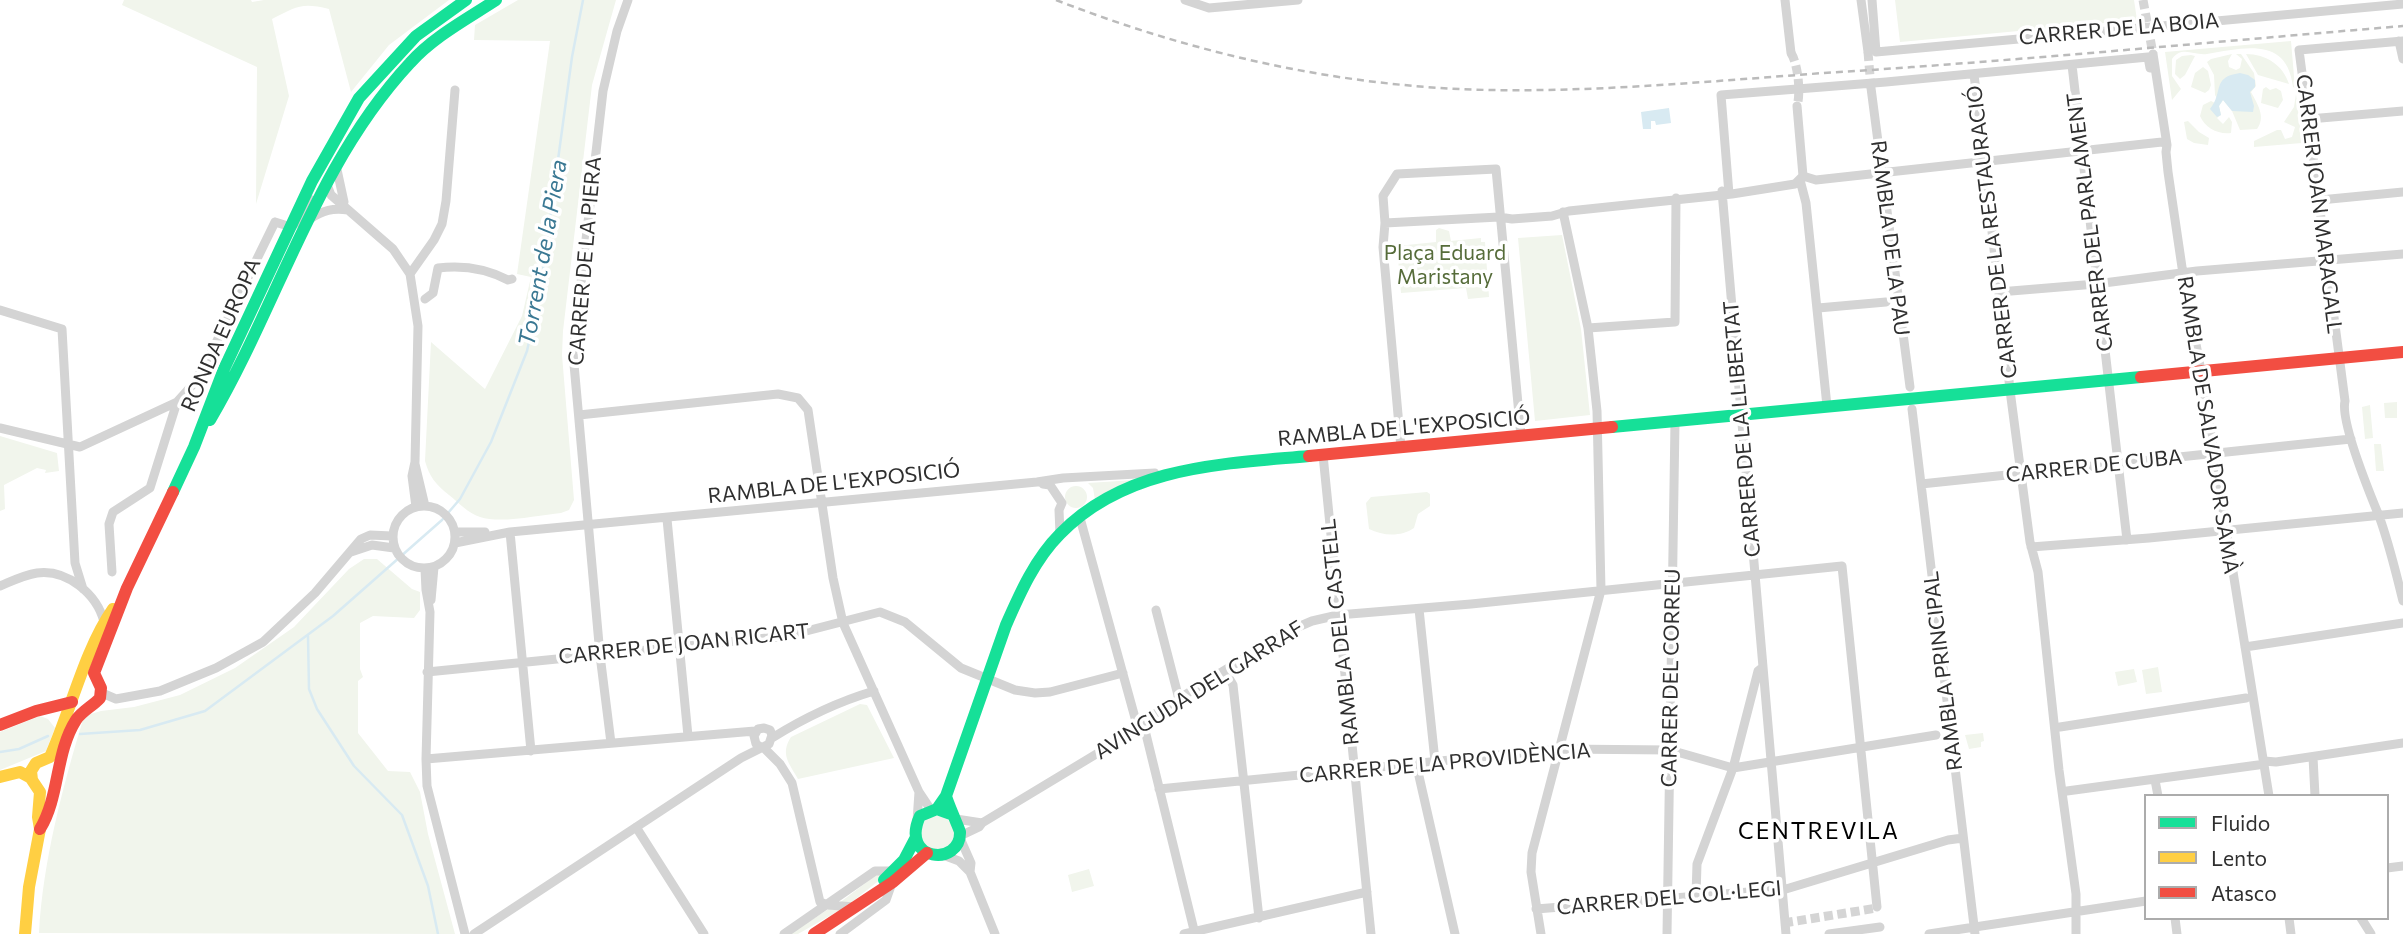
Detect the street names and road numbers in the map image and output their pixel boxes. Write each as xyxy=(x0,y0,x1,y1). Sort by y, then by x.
street label: CARRER DE LA BOIA xyxy=(2018,8,2220,50)
street label: CARRER JOAN MARAGALL xyxy=(2291,73,2347,335)
street label: CARRER DE LA RESTAURACIÓ xyxy=(1962,84,2022,380)
street label: CARRER DEL PARLAMENT xyxy=(2062,91,2118,353)
street label: RAMBLA DE LA PAU xyxy=(1866,139,1914,337)
street label: CARRER DE LA PIERA xyxy=(563,155,607,367)
street label: RONDA EUROPA xyxy=(176,254,266,416)
street label: RAMBLA DE SALVADOR SAMÀ xyxy=(2172,274,2244,576)
street label: CARRER DE LA LLIBERTAT xyxy=(1718,300,1766,558)
street label: RAMBLA DE L'EXPOSICIÓ xyxy=(1277,404,1531,452)
street label: CARRER DE CUBA xyxy=(2005,444,2183,488)
street label: RAMBLA DE L'EXPOSICIÓ xyxy=(707,457,961,509)
street label: RAMBLA DEL CASTELL xyxy=(1316,517,1364,747)
street label: CARRER DEL CORREU xyxy=(1656,568,1686,788)
street label: RAMBLA PRINCIPAL xyxy=(1918,570,1968,772)
street label: AVINGUDA DEL GARRAF xyxy=(1090,615,1308,765)
street label: CARRER DE JOAN RICART xyxy=(557,618,811,670)
street label: CARRER DE LA PROVIDÈNCIA xyxy=(1298,738,1592,788)
street label: CARRER DEL COL·LEGI xyxy=(1555,876,1783,920)

